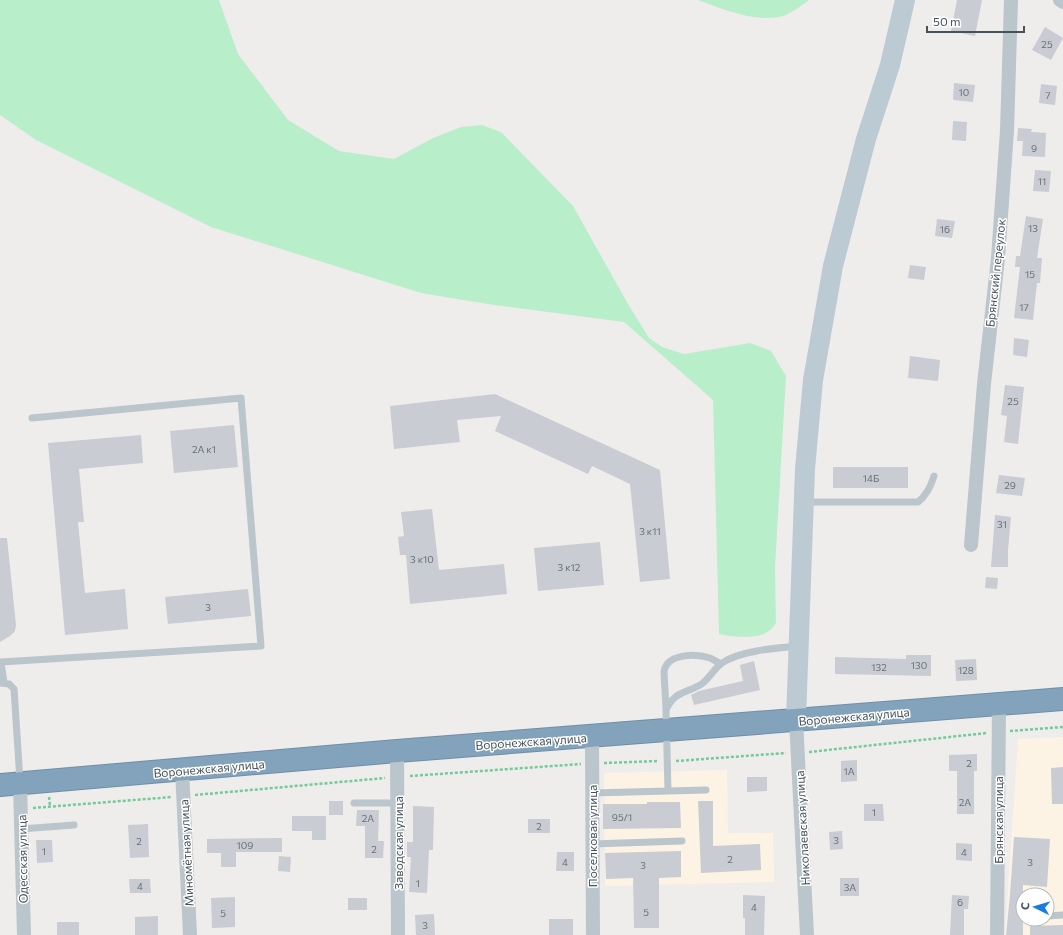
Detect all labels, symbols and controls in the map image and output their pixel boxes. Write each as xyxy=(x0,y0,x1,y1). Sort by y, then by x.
scale bar xyxy=(927,8,1024,34)
text: 50 m xyxy=(933,14,961,28)
house number: 25 xyxy=(1041,38,1053,50)
house number: 10 xyxy=(959,86,969,98)
house number: 7 xyxy=(1045,89,1051,101)
house number: 9 xyxy=(1031,142,1037,154)
house number: 11 xyxy=(1038,175,1046,187)
street label: Брянский переулок xyxy=(982,218,1008,328)
house number: 13 xyxy=(1028,222,1038,234)
house number: 16 xyxy=(940,223,950,235)
house number: 15 xyxy=(1025,268,1035,280)
house number: 17 xyxy=(1019,301,1029,313)
house number: 25 xyxy=(1007,395,1019,407)
house number: 2А к1 xyxy=(192,443,216,455)
house number: 14Б xyxy=(863,472,879,484)
house number: 29 xyxy=(1004,479,1016,491)
house number: 31 xyxy=(997,518,1007,530)
house number: 3 к11 xyxy=(639,525,661,537)
house number: 3 к10 xyxy=(410,553,434,565)
house number: 3 к12 xyxy=(558,561,581,573)
house number: 3 xyxy=(205,601,211,613)
house number: 130 xyxy=(911,659,927,671)
house number: 132 xyxy=(871,661,887,673)
house number: 128 xyxy=(958,664,974,676)
street label: Воронежская улица xyxy=(798,704,910,728)
street label: Воронежская улица xyxy=(475,730,587,752)
street label: Воронежская улица xyxy=(153,756,265,780)
house number: 2 xyxy=(966,757,972,769)
house number: 1А xyxy=(843,765,855,777)
street label: Николаевская улица xyxy=(792,770,812,886)
street label: Брянская улица xyxy=(991,776,1005,864)
street label: Поселковая улица xyxy=(585,785,599,887)
street label: Заводская улица xyxy=(391,796,405,890)
house number: 2А xyxy=(959,796,971,808)
street label: Миномётная улица xyxy=(176,799,196,907)
house number: 1 xyxy=(872,806,876,818)
house number: 95/1 xyxy=(612,811,632,823)
house number: 2А xyxy=(362,812,374,824)
street label: Одесская улица xyxy=(14,814,30,904)
house number: 2 xyxy=(536,820,542,832)
house number: 3 xyxy=(833,834,839,846)
house number: 2 xyxy=(136,835,142,847)
house number: 109 xyxy=(237,839,253,851)
house number: 2 xyxy=(371,843,377,855)
house number: 1 xyxy=(42,845,46,857)
house number: 4 xyxy=(961,846,967,858)
house number: 2 xyxy=(727,853,733,865)
house number: 4 xyxy=(562,856,568,868)
house number: 3 xyxy=(1027,856,1033,868)
house number: 3 xyxy=(640,859,646,871)
house number: 1 xyxy=(416,877,420,889)
house number: 4 xyxy=(137,880,143,892)
house number: 3А xyxy=(844,881,856,893)
north arrow xyxy=(1015,887,1055,927)
house number: 6 xyxy=(957,896,963,908)
house number: 4 xyxy=(751,901,757,913)
text: С xyxy=(1018,901,1031,910)
house number: 5 xyxy=(643,906,649,918)
house number: 5 xyxy=(220,907,226,919)
house number: 3 xyxy=(422,919,428,931)

